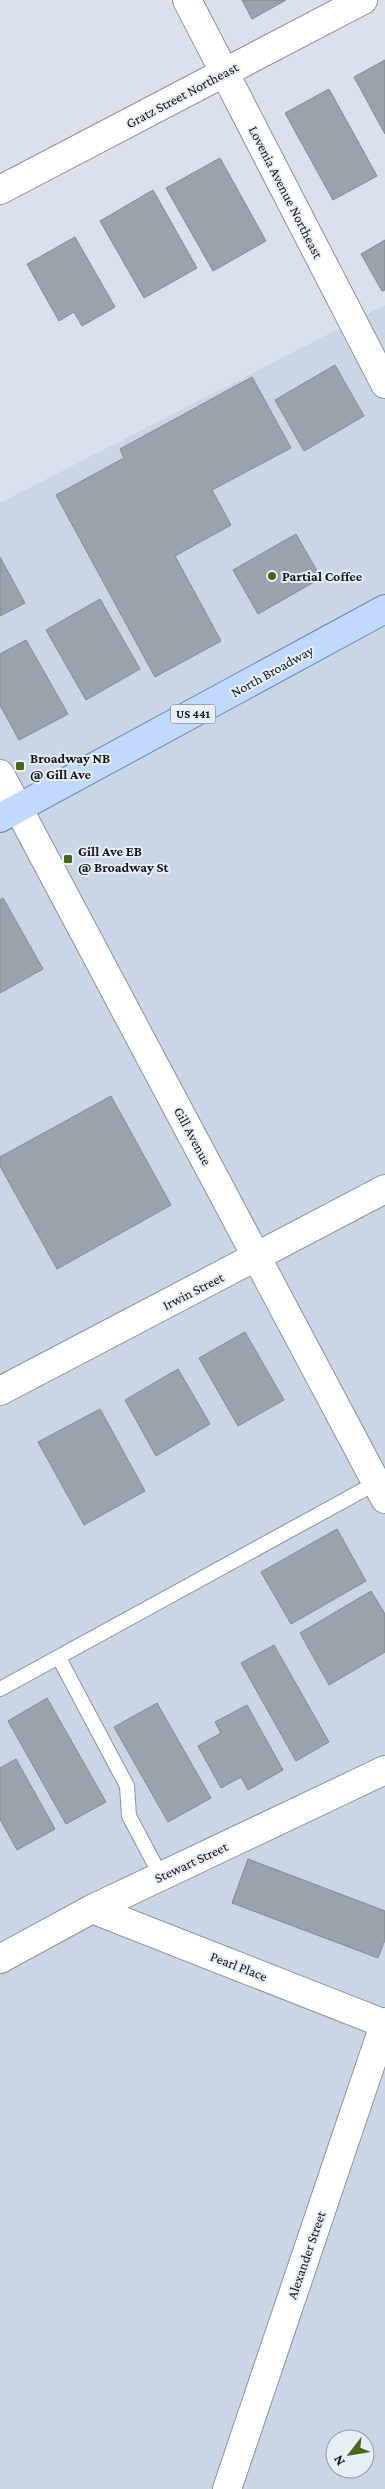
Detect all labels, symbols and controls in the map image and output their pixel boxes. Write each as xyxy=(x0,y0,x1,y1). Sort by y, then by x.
street label: Gratz Street Northeast xyxy=(123,59,241,131)
street label: Lovenia Avenue Northeast xyxy=(246,123,327,261)
place label: Partial Coffee xyxy=(282,568,363,584)
marker: Partial Coffee xyxy=(266,570,278,582)
street label: North Broadway xyxy=(228,641,317,700)
road number: US 441 xyxy=(170,704,216,724)
place label: Broadway NB @ Gill Ave xyxy=(30,750,110,782)
marker: Broadway NB @ Gill Ave xyxy=(14,760,26,772)
place label: Gill Ave EB @ Broadway St xyxy=(78,843,169,875)
marker: Gill Ave EB @ Broadway St xyxy=(62,853,74,865)
street label: Gill Avenue xyxy=(171,1104,215,1168)
street label: Irwin Street xyxy=(160,1269,226,1313)
street label: Stewart Street xyxy=(152,1838,230,1886)
street label: Pearl Place xyxy=(208,1948,270,1984)
street label: Alexander Street xyxy=(283,2209,329,2301)
north arrow xyxy=(325,2429,375,2479)
text: N xyxy=(329,2452,348,2469)

